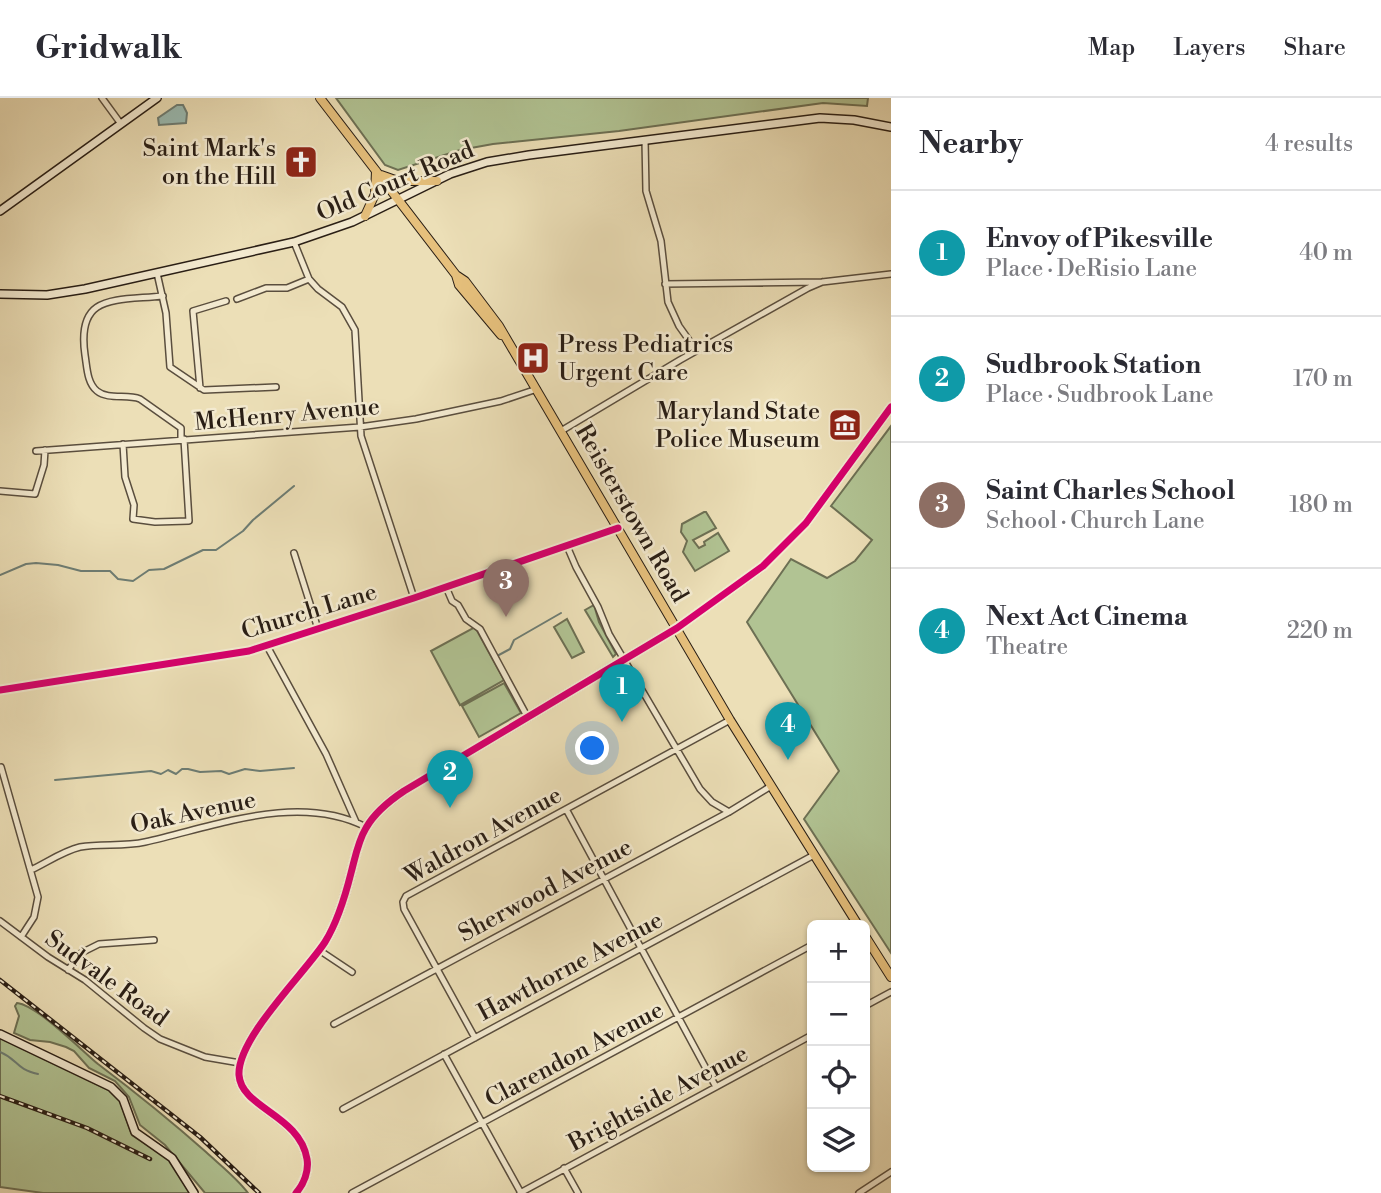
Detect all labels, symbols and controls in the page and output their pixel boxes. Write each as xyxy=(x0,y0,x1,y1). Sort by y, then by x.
text: Gridwalk xyxy=(35,28,182,69)
text: Map xyxy=(1088,33,1135,63)
text: Layers xyxy=(1173,33,1245,63)
text: Share xyxy=(1283,33,1346,63)
text: Nearby xyxy=(919,125,1023,163)
text: 4 results xyxy=(1265,130,1353,158)
place label: Saint Mark's on the Hill xyxy=(143,134,276,192)
street label: Old Court Road xyxy=(312,135,479,229)
church icon: Saint Mark's on the Hill xyxy=(282,143,320,181)
text: Envoy of Pikesville xyxy=(986,223,1213,255)
text: 1 xyxy=(936,239,948,267)
text: 40 m xyxy=(1299,239,1353,267)
text: Place · DeRisio Lane xyxy=(986,255,1197,283)
place label: Press Pediatrics Urgent Care xyxy=(558,330,733,388)
hospital icon: Press Pediatrics Urgent Care xyxy=(514,339,552,377)
text: Sudbrook Station xyxy=(986,349,1201,381)
text: 2 xyxy=(935,365,949,393)
text: 170 m xyxy=(1293,365,1353,393)
text: Place · Sudbrook Lane xyxy=(986,381,1214,409)
street label: McHenry Avenue xyxy=(193,392,381,438)
place label: Maryland State Police Museum xyxy=(655,397,820,455)
museum icon: Maryland State Police Museum xyxy=(826,406,864,444)
street label: Reisterstown Road xyxy=(568,419,695,608)
text: Saint Charles School xyxy=(986,475,1235,507)
text: 3 xyxy=(935,491,949,519)
text: 180 m xyxy=(1289,491,1353,519)
text: School · Church Lane xyxy=(986,507,1205,535)
pin: 3 xyxy=(483,559,529,617)
street label: Church Lane xyxy=(238,577,381,647)
text: Next Act Cinema xyxy=(986,601,1188,633)
text: 4 xyxy=(934,617,950,645)
text: 220 m xyxy=(1287,617,1353,645)
text: Theatre xyxy=(986,633,1068,661)
pin: 1 xyxy=(599,664,645,722)
pin: 4 xyxy=(765,702,811,760)
your location xyxy=(575,731,609,765)
pin: 2 xyxy=(427,750,473,808)
street label: Waldron Avenue xyxy=(399,780,567,892)
street label: Oak Avenue xyxy=(128,785,259,841)
street label: Sherwood Avenue xyxy=(453,832,637,949)
street label: Hawthorne Avenue xyxy=(473,905,668,1028)
map controls xyxy=(807,920,870,1172)
button: + xyxy=(807,920,870,983)
street label: Sudvale Road xyxy=(39,924,174,1034)
button: − xyxy=(807,983,870,1046)
street label: Clarendon Avenue xyxy=(480,995,669,1115)
street label: Brightside Avenue xyxy=(563,1039,753,1159)
button: locate xyxy=(807,1046,870,1109)
button: layers xyxy=(807,1109,870,1172)

